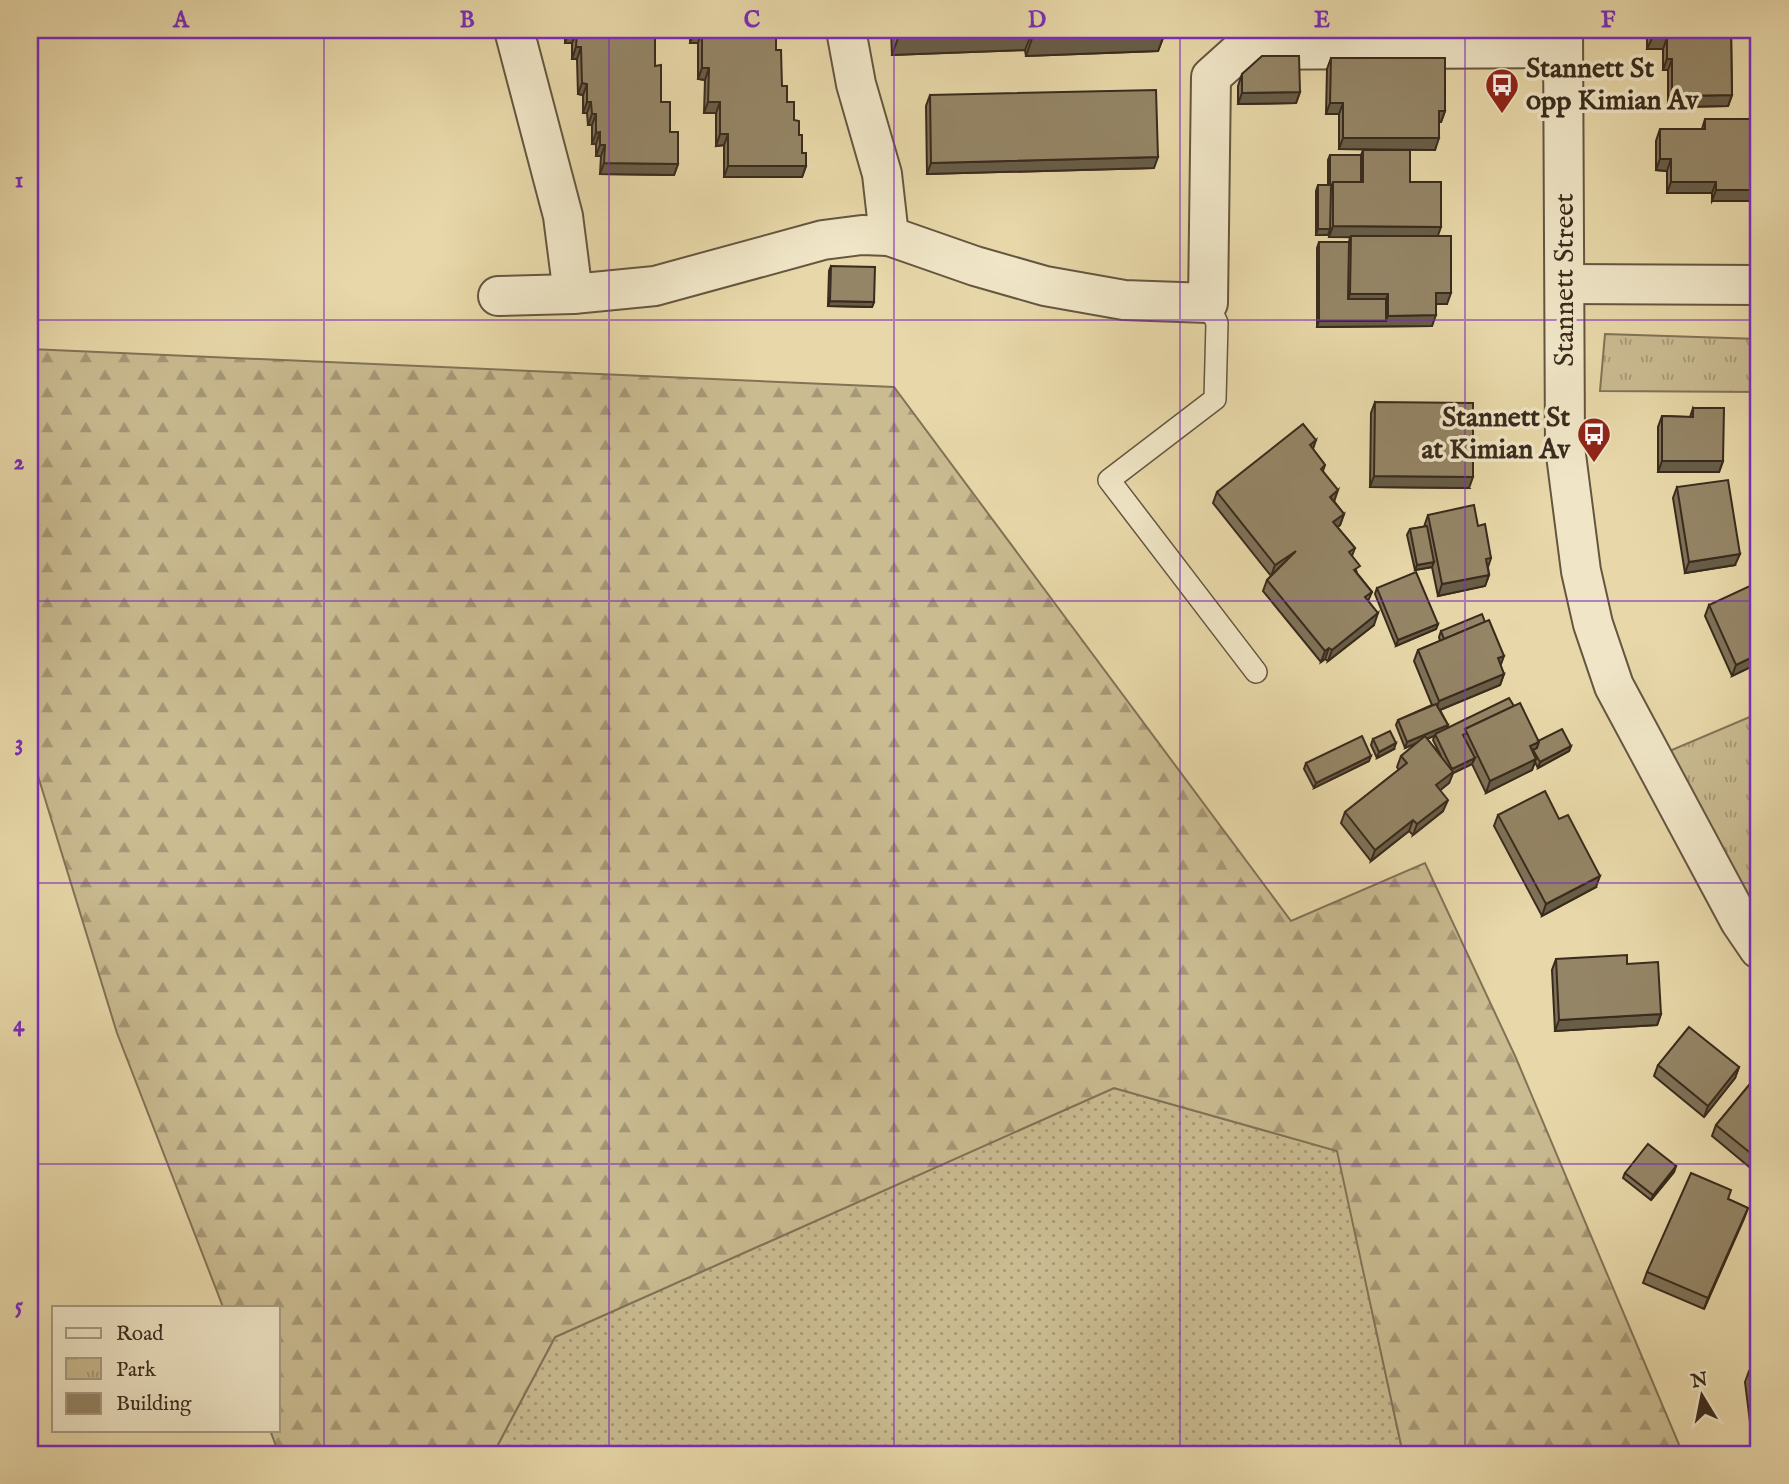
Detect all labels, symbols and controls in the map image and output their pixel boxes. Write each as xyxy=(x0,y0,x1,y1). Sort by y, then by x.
text: A xyxy=(172,6,190,35)
text: B xyxy=(459,6,475,35)
text: C xyxy=(744,6,761,35)
text: D xyxy=(1028,6,1046,35)
text: E xyxy=(1314,6,1330,35)
text: F xyxy=(1601,6,1616,35)
place label: Stannett St opp Kimian Av xyxy=(1526,52,1700,119)
bus stop icon: Stannett St opp Kimian Av xyxy=(1483,66,1521,115)
text: 1 xyxy=(15,166,23,195)
street label: Stannett Street xyxy=(1548,193,1583,367)
place label: Stannett St at Kimian Av xyxy=(1421,401,1572,468)
bus stop icon: Stannett St at Kimian Av xyxy=(1575,415,1613,464)
text: 2 xyxy=(14,448,25,477)
text: 3 xyxy=(15,729,23,758)
text: 4 xyxy=(13,1010,25,1039)
text: 5 xyxy=(15,1292,24,1321)
legend xyxy=(52,1306,280,1432)
text: Road xyxy=(116,1321,164,1348)
text: Park xyxy=(116,1357,157,1384)
north arrow xyxy=(1666,1362,1736,1432)
text: N xyxy=(1688,1368,1710,1395)
text: Building xyxy=(116,1391,192,1418)

